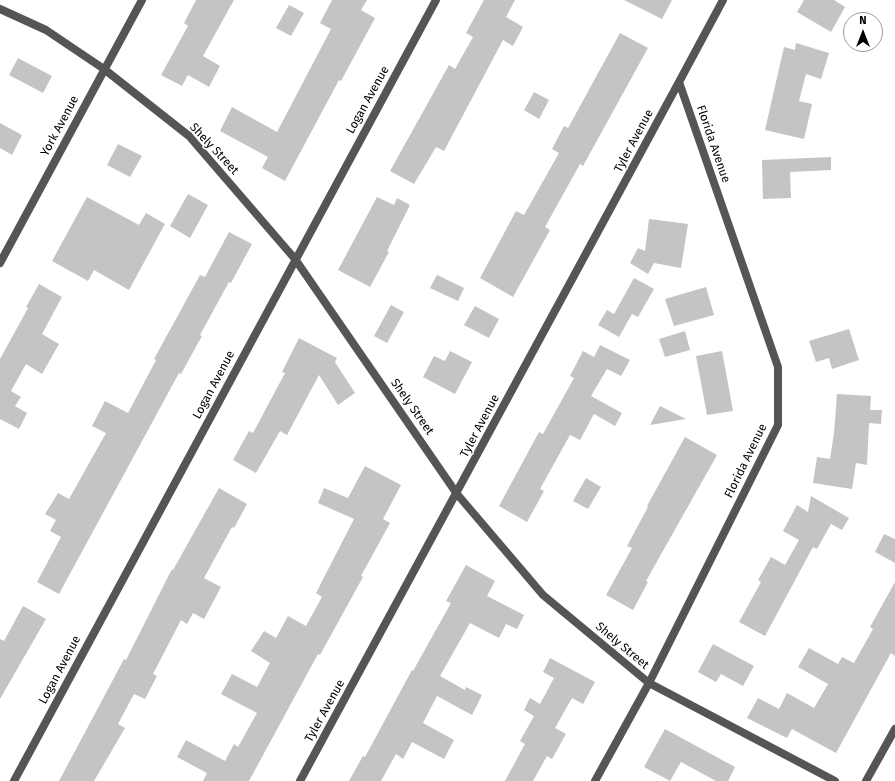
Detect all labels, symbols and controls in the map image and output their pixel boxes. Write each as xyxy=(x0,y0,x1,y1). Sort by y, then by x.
north arrow xyxy=(843,12,883,52)
text: N xyxy=(859,14,867,27)
street label: Logan Avenue xyxy=(343,64,393,136)
street label: York Avenue xyxy=(38,93,82,159)
street label: Florida Avenue xyxy=(693,103,733,185)
street label: Tyler Avenue xyxy=(611,107,657,175)
street label: Shely Street xyxy=(187,120,241,178)
street label: Logan Avenue xyxy=(190,348,238,422)
street label: Shely Street xyxy=(387,376,437,438)
street label: Tyler Avenue xyxy=(457,392,503,460)
street label: Florida Avenue xyxy=(722,421,770,501)
street label: Shely Street xyxy=(592,620,652,672)
street label: Logan Avenue xyxy=(36,633,84,707)
street label: Tyler Avenue xyxy=(302,677,348,745)

